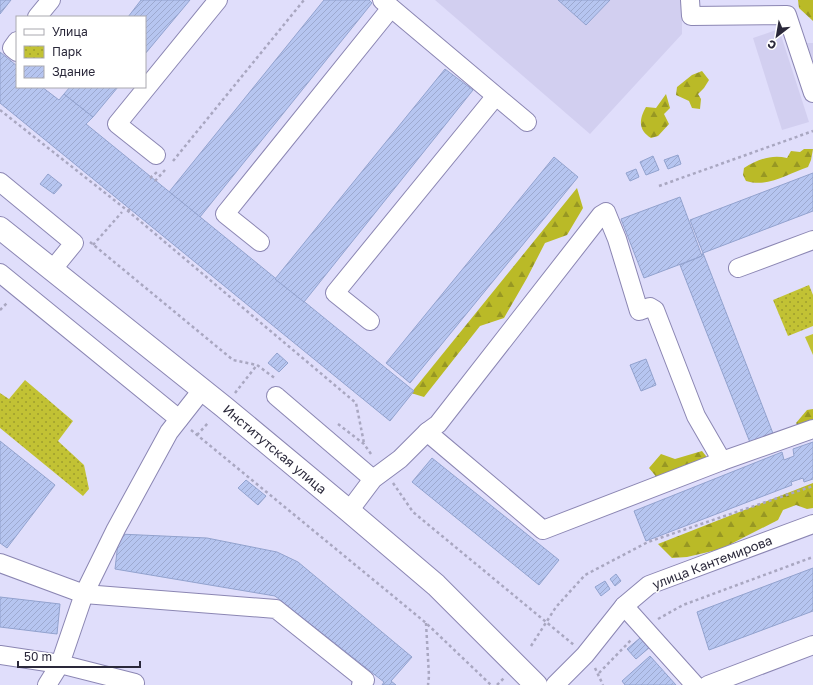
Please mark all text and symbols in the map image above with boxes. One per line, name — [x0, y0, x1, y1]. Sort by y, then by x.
legend — [16, 16, 146, 88]
north arrow — [757, 16, 797, 56]
text: Улица — [52, 24, 88, 39]
text: С — [765, 37, 778, 53]
text: Парк — [52, 44, 82, 59]
text: Здание — [52, 64, 95, 79]
street label: Институтская улица — [220, 401, 330, 497]
street label: улица Кантемирова — [650, 532, 774, 592]
scale bar — [18, 643, 140, 669]
text: 50 m — [24, 649, 52, 664]

